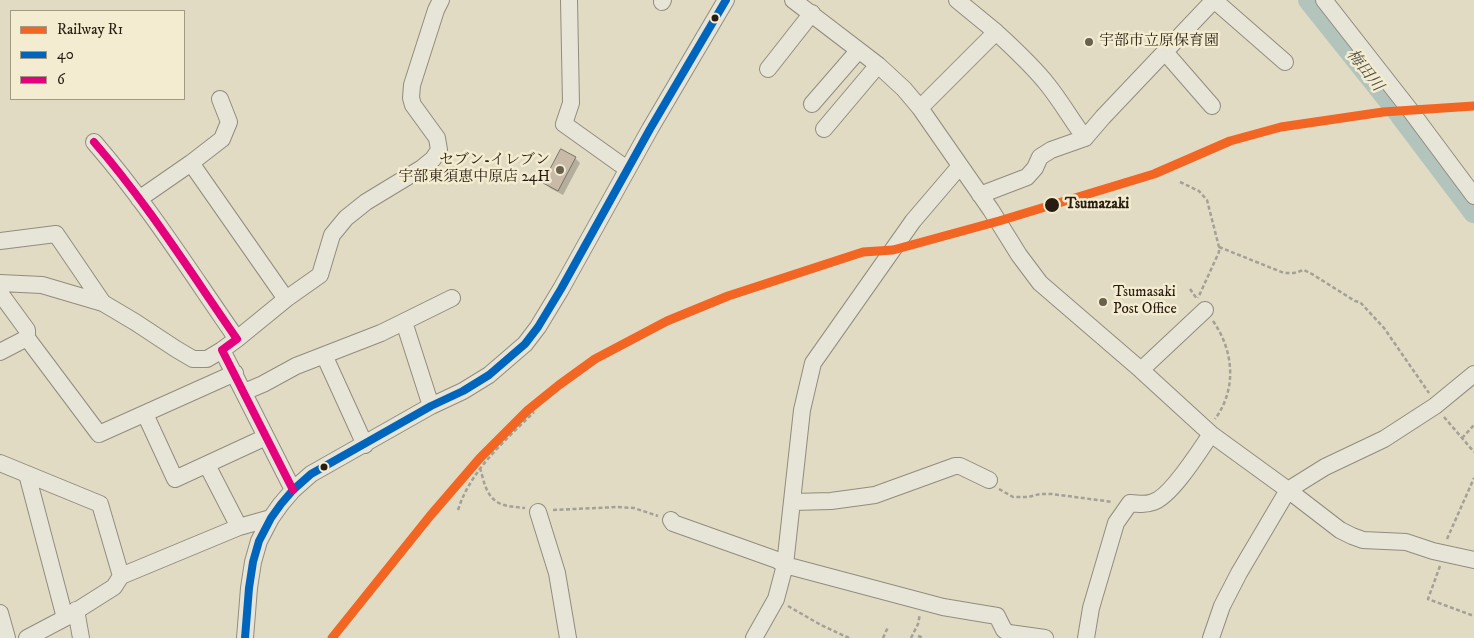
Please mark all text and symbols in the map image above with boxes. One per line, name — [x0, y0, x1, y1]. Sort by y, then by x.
legend — [10, 10, 185, 100]
unlabelled marker — [710, 13, 720, 23]
text: Railway R1 — [57, 20, 123, 39]
place label: 宇部市立原保育園 — [1099, 33, 1219, 51]
marker: 宇部市立原保育園 — [1083, 36, 1095, 48]
text: 40 — [57, 45, 74, 64]
water label: 梅田川 — [1342, 46, 1386, 96]
text: 6 — [57, 70, 65, 89]
place label: セブン-イレブン 宇部東須恵中原店 24H — [398, 152, 550, 187]
marker: セブン-イレブン 宇部東須恵中原店 24H — [554, 164, 566, 176]
marker: Tsumazaki — [1043, 196, 1061, 214]
place label: Tsumazaki — [1065, 196, 1129, 214]
place label: Tsumasaki Post Office — [1113, 284, 1177, 319]
marker: Tsumasaki Post Office — [1097, 296, 1109, 308]
unlabelled marker — [319, 462, 329, 472]

